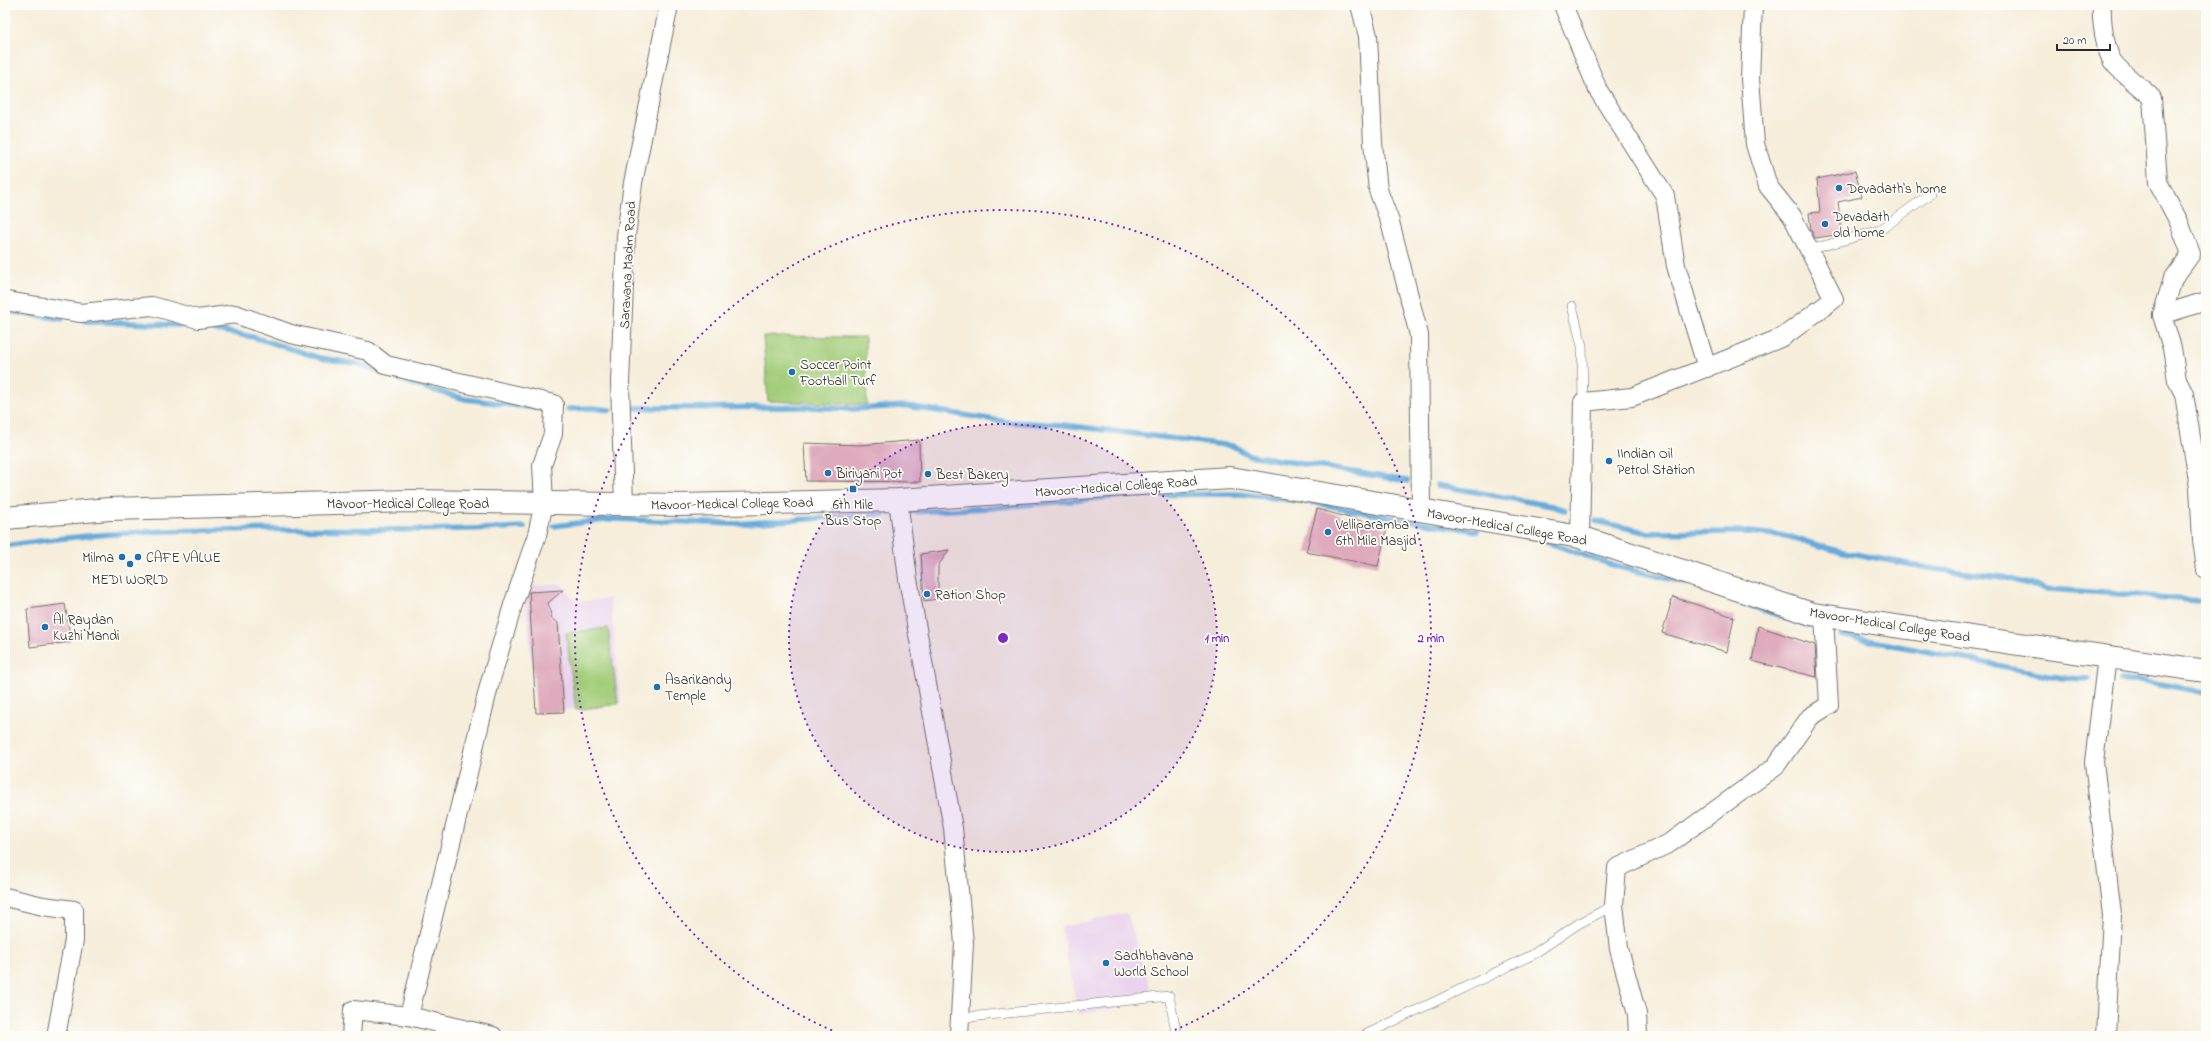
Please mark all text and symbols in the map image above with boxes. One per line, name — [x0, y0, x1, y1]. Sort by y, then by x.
scale bar — [2057, 26, 2110, 52]
text: 20 m — [2063, 32, 2086, 50]
place label: Devadath's home — [1846, 179, 1947, 200]
marker: Devadath's home — [1834, 183, 1844, 193]
street label: Saravana Madm Road — [615, 200, 642, 330]
place label: Devadath old home — [1832, 207, 1889, 244]
marker: Devadath old home — [1820, 219, 1830, 229]
place label: Soccer Point Football Turf — [799, 355, 877, 392]
marker: Soccer Point Football Turf — [787, 367, 797, 377]
place label: IIndian Oil Petrol Station — [1617, 444, 1695, 481]
marker: IIndian Oil Petrol Station — [1604, 456, 1614, 466]
place label: Biriyani Pot — [835, 464, 903, 486]
place label: Best Bakery — [935, 465, 1009, 487]
marker: Biriyani Pot — [823, 468, 833, 478]
marker: Best Bakery — [923, 469, 933, 479]
street label: Mavoor-Medical College Road — [1034, 471, 1198, 505]
marker: 6th Mile Bus Stop — [848, 484, 858, 494]
street label: Mavoor-Medical College Road — [651, 493, 814, 517]
street label: Mavoor-Medical College Road — [327, 494, 489, 516]
place label: 6th Mile Bus Stop — [824, 495, 882, 532]
street label: Mavoor-Medical College Road — [1425, 503, 1589, 553]
place label: Velliparamba 6th Mile Masjid — [1335, 515, 1417, 552]
marker: Velliparamba 6th Mile Masjid — [1323, 527, 1333, 537]
place label: Milma — [82, 548, 114, 569]
place label: CAFE VALUE — [146, 548, 221, 569]
marker: Milma — [117, 552, 127, 562]
marker: CAFE VALUE — [133, 552, 143, 562]
marker: MEDI WORLD — [125, 559, 135, 569]
place label: MEDI WORLD — [92, 570, 168, 591]
place label: Ration Shop — [935, 585, 1006, 606]
marker: Ration Shop — [922, 589, 932, 599]
street label: Mavoor-Medical College Road — [1808, 602, 1972, 650]
place label: Al Raydan Kuzhi Mandi — [53, 610, 120, 647]
marker: Al Raydan Kuzhi Mandi — [40, 622, 50, 632]
text: 1 min — [1205, 630, 1229, 648]
text: 2 min — [1417, 630, 1444, 648]
centre of rings — [996, 631, 1010, 645]
place label: Asarikandy Temple — [665, 670, 732, 707]
marker: Asarikandy Temple — [652, 682, 662, 692]
place label: Sadhbhavana World School — [1114, 946, 1194, 983]
marker: Sadhbhavana World School — [1101, 958, 1111, 968]

